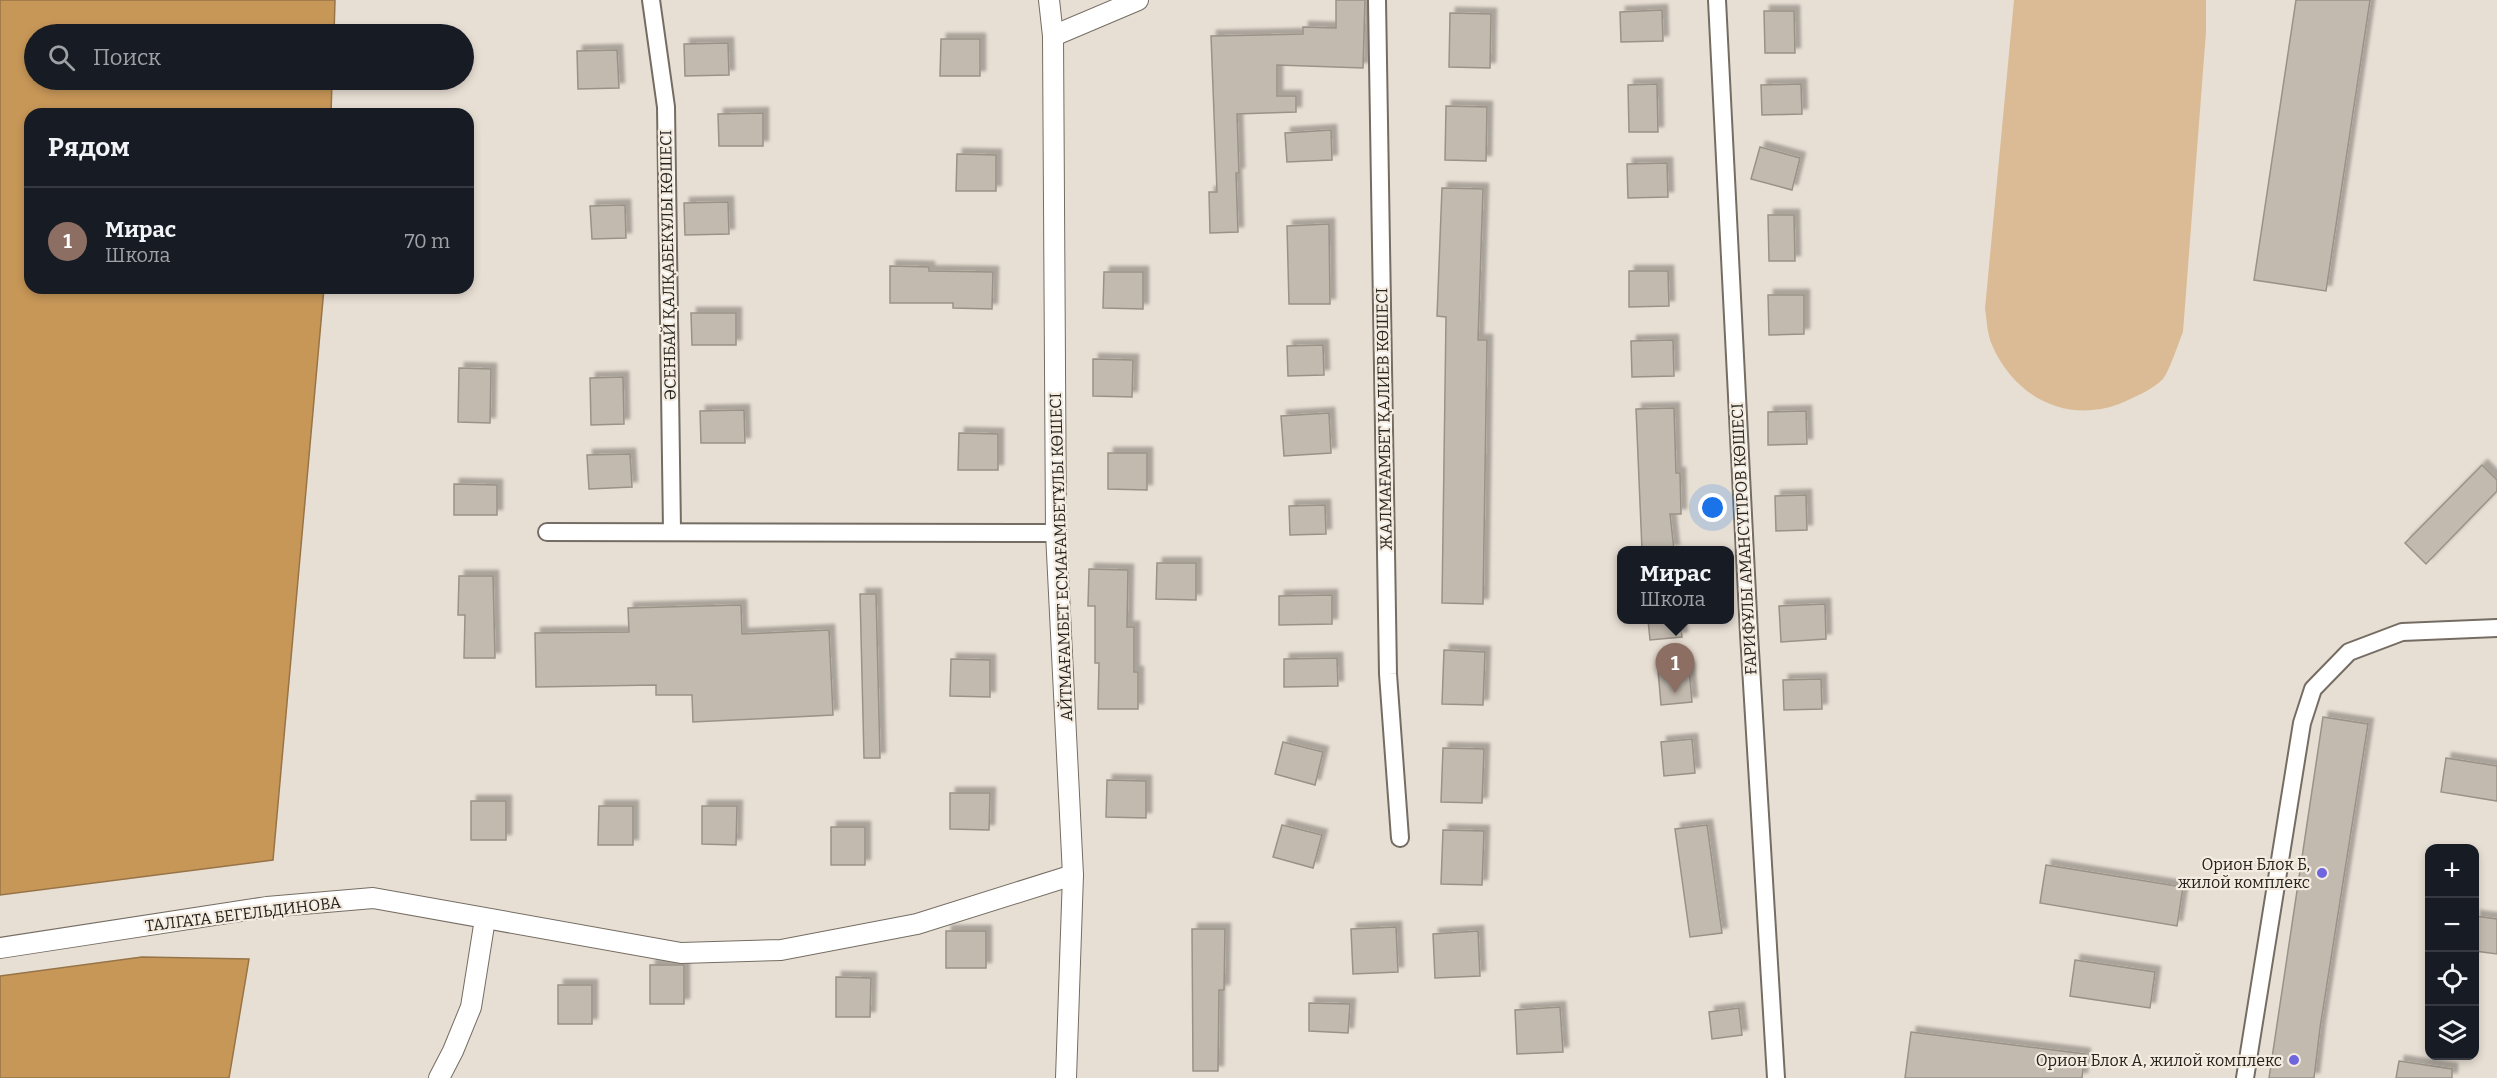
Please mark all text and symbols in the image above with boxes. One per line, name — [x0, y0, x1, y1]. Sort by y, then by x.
search box — [24, 24, 474, 90]
icon: search — [45, 41, 78, 74]
text: Поиск — [93, 44, 161, 71]
street label: ӘСЕНБАЙ ҚАЛҚАБЕКҰЛЫ КӨШЕСІ — [655, 130, 680, 400]
text: Рядом — [48, 132, 130, 163]
text: Мирас — [105, 216, 176, 243]
text: 1 — [63, 229, 72, 253]
text: 70 m — [404, 229, 450, 253]
text: Школа — [105, 243, 171, 267]
street label: ЖАЛМАҒАМБЕТ ҚАЛИЕВ КӨШЕСІ — [1372, 288, 1396, 550]
street label: АЙТМАҒАМБЕТ ЕСМАҒАМБЕТҰЛЫ КӨШЕСІ — [1045, 392, 1076, 722]
street label: ҒАРИФҰЛЫ АМАНСҮГІРОВ КӨШЕСІ — [1727, 403, 1761, 675]
your location — [1698, 493, 1727, 522]
popup — [1617, 546, 1734, 624]
text: Мирас — [1640, 560, 1711, 587]
text: Школа — [1640, 587, 1706, 611]
pin: 1 — [1656, 644, 1694, 693]
map controls — [2425, 844, 2479, 1060]
button: + — [2425, 844, 2479, 898]
place label: Орион Блок Б, жилой комплекс — [2178, 855, 2310, 892]
marker: Орион Блок Б, жилой комплекс — [2315, 866, 2329, 880]
street label: ТАЛГАТА БЕГЕЛЬДИНОВА — [144, 892, 343, 935]
button: − — [2425, 898, 2479, 952]
button: locate — [2425, 952, 2479, 1006]
button: layers — [2425, 1006, 2479, 1060]
place label: Орион Блок А, жилой комплекс — [2036, 1051, 2282, 1070]
marker: Орион Блок А, жилой комплекс — [2287, 1053, 2301, 1067]

